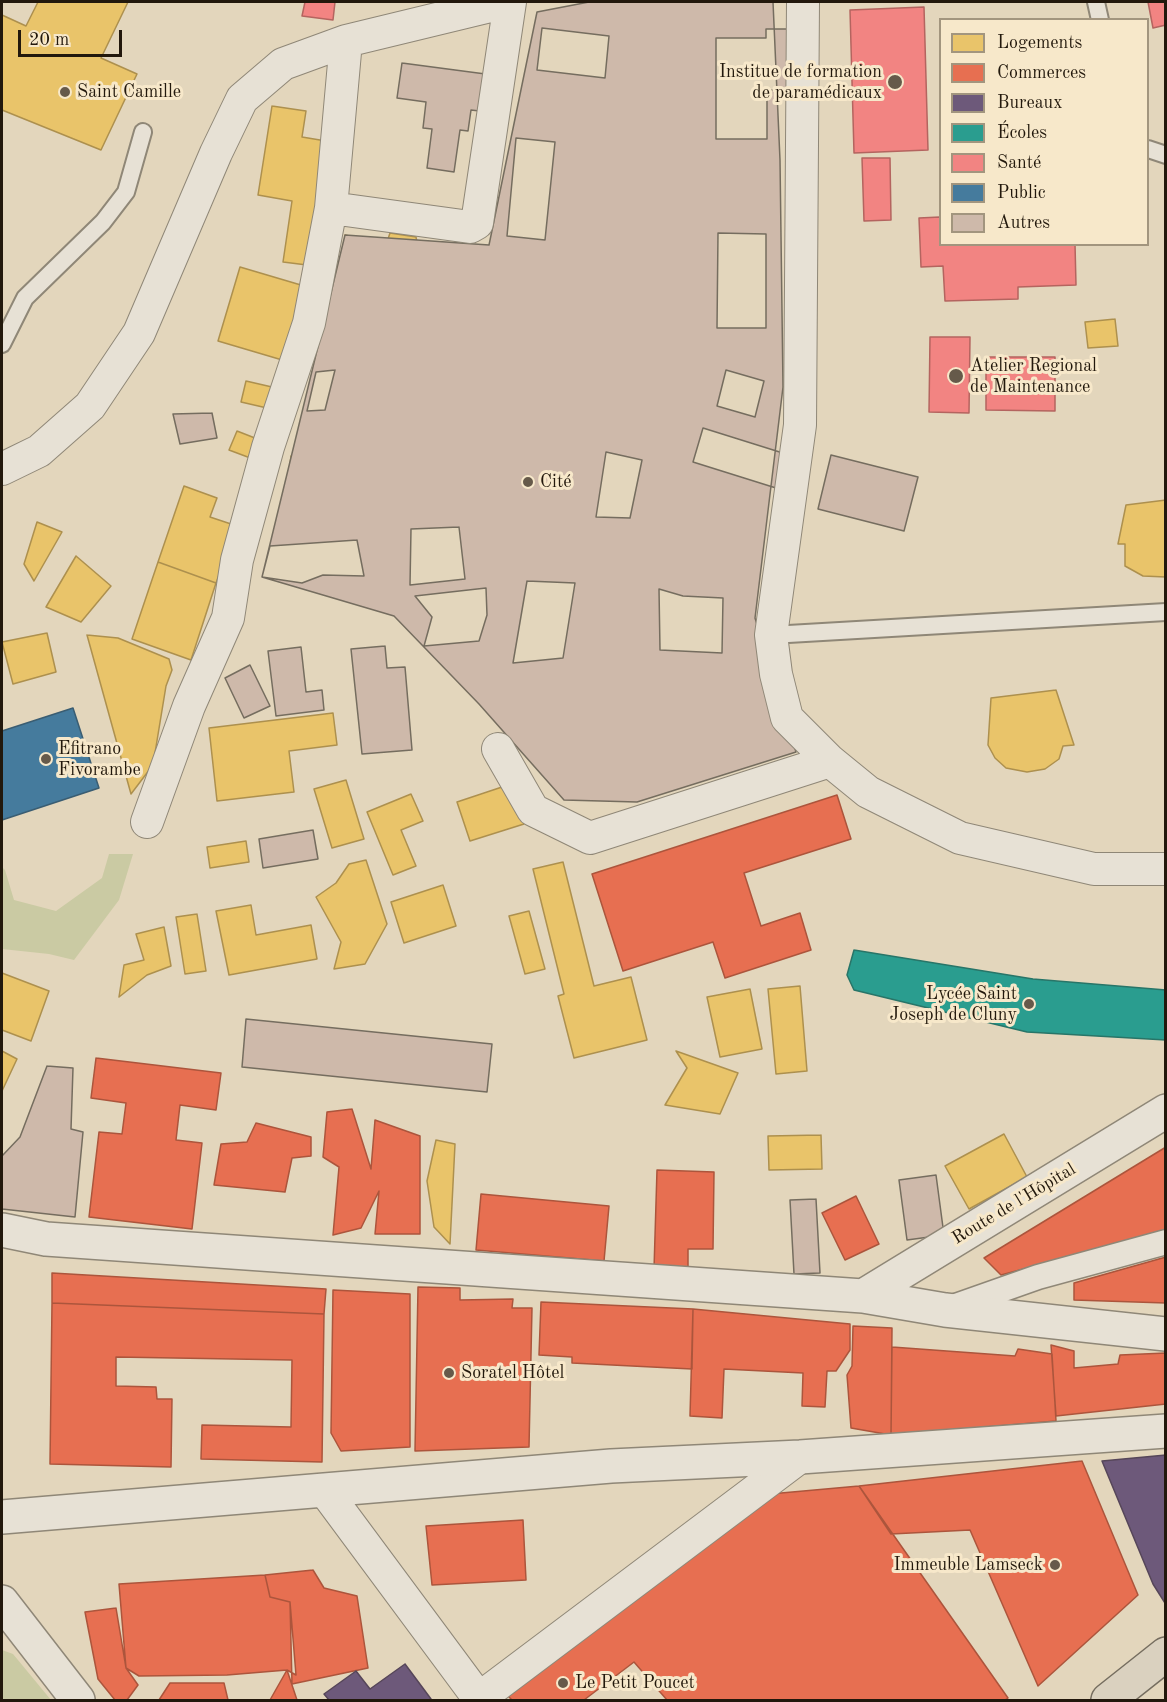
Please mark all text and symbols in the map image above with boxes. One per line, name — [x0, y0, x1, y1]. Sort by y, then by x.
scale bar — [21, 18, 124, 56]
legend — [939, 18, 1149, 246]
text: 20 m — [29, 31, 69, 49]
text: Logements — [997, 34, 1082, 52]
place label: Institue de formation de paramédicaux — [719, 61, 882, 104]
text: Commerces — [997, 64, 1086, 82]
marker: Institue de formation de paramédicaux — [886, 73, 904, 91]
place label: Saint Camille — [77, 81, 181, 103]
marker: Saint Camille — [58, 85, 72, 99]
text: Bureaux — [997, 94, 1063, 112]
text: Écoles — [997, 124, 1047, 142]
text: Santé — [997, 154, 1041, 172]
text: Public — [997, 184, 1046, 202]
text: Autres — [997, 214, 1050, 232]
place label: Atelier Regional de Maintenance — [970, 355, 1097, 398]
marker: Atelier Regional de Maintenance — [947, 367, 965, 385]
place label: Cité — [540, 471, 571, 493]
marker: Cité — [521, 475, 535, 489]
place label: Efitrano Fivorambe — [58, 738, 141, 780]
marker: Efitrano Fivorambe — [39, 752, 53, 766]
place label: Lycée Saint Joseph de Cluny — [890, 983, 1017, 1026]
marker: Lycée Saint Joseph de Cluny — [1022, 997, 1036, 1011]
street label: Route de l'Hôpital — [948, 1159, 1080, 1249]
place label: Soratel Hôtel — [461, 1362, 564, 1384]
marker: Soratel Hôtel — [442, 1366, 456, 1380]
place label: Immeuble Lamseck — [893, 1554, 1043, 1576]
marker: Immeuble Lamseck — [1048, 1558, 1062, 1572]
place label: Le Petit Poucet — [575, 1672, 695, 1694]
marker: Le Petit Poucet — [556, 1676, 570, 1690]

